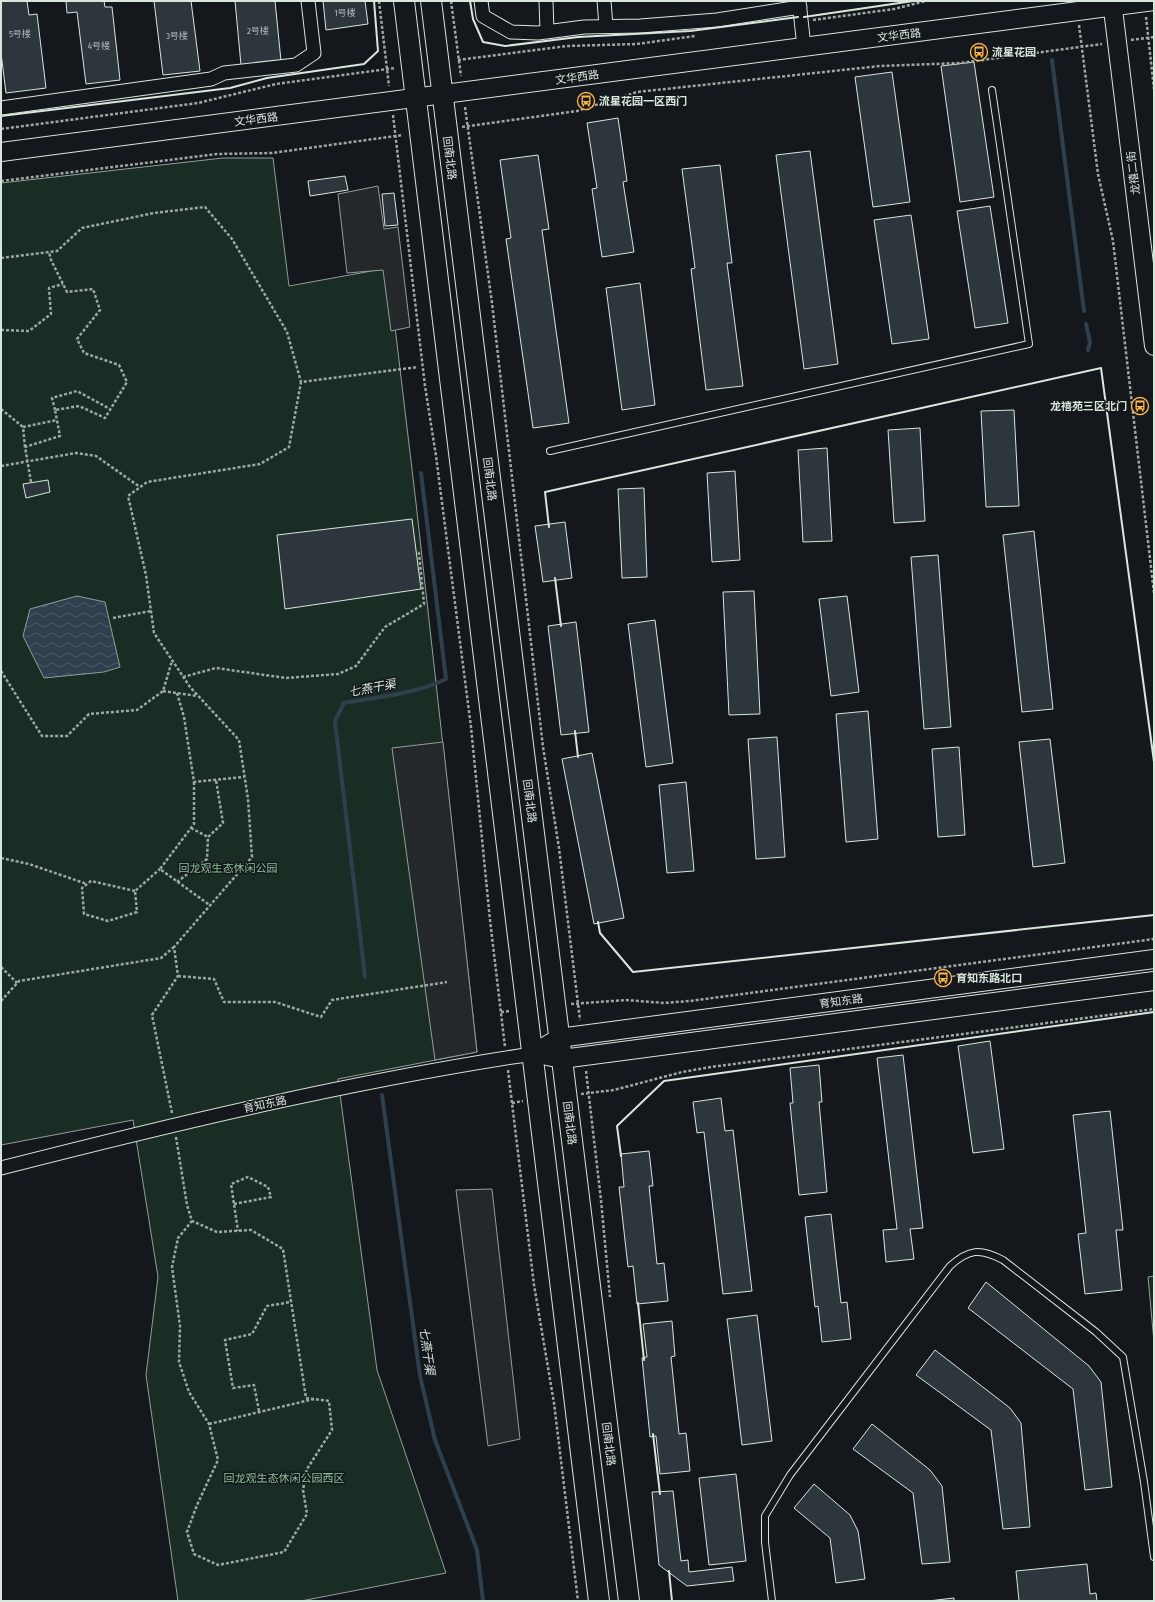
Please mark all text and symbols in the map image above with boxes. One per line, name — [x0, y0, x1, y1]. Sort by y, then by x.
house number: 1号楼 — [334, 8, 356, 18]
house number: 2号楼 — [247, 26, 269, 36]
street label: 文华西路 — [876, 26, 922, 45]
house number: 5号楼 — [9, 29, 31, 39]
house number: 3号楼 — [166, 31, 188, 41]
house number: 4号楼 — [88, 41, 110, 51]
bus stop icon: 流星花园 — [969, 42, 989, 62]
place label: 流星花园 — [992, 46, 1036, 59]
street label: 文华西路 — [554, 68, 600, 87]
bus stop icon: 流星花园一区西门 — [576, 91, 596, 111]
place label: 流星花园一区西门 — [599, 95, 687, 108]
street label: 文华西路 — [233, 110, 279, 129]
street label: 回南北路 — [440, 135, 459, 181]
street label: 龙禧二街 — [1124, 150, 1143, 196]
bus stop icon: 龙禧苑三区北门 — [1130, 396, 1150, 416]
place label: 龙禧苑三区北门 — [1050, 400, 1127, 413]
street label: 回南北路 — [480, 456, 499, 502]
water label: 七燕干渠 — [347, 676, 399, 699]
street label: 回南北路 — [520, 778, 539, 824]
park label: 回龙观生态休闲公园 — [179, 862, 278, 875]
bus stop icon: 育知东路北口 — [933, 968, 953, 988]
place label: 育知东路北口 — [956, 972, 1022, 985]
street label: 育知东路 — [818, 992, 864, 1011]
street label: 育知东路 — [242, 1094, 288, 1115]
street label: 回南北路 — [560, 1100, 579, 1146]
water label: 七燕干渠 — [417, 1326, 438, 1378]
street label: 回南北路 — [599, 1421, 618, 1467]
park label: 回龙观生态休闲公园西区 — [224, 1472, 345, 1485]

